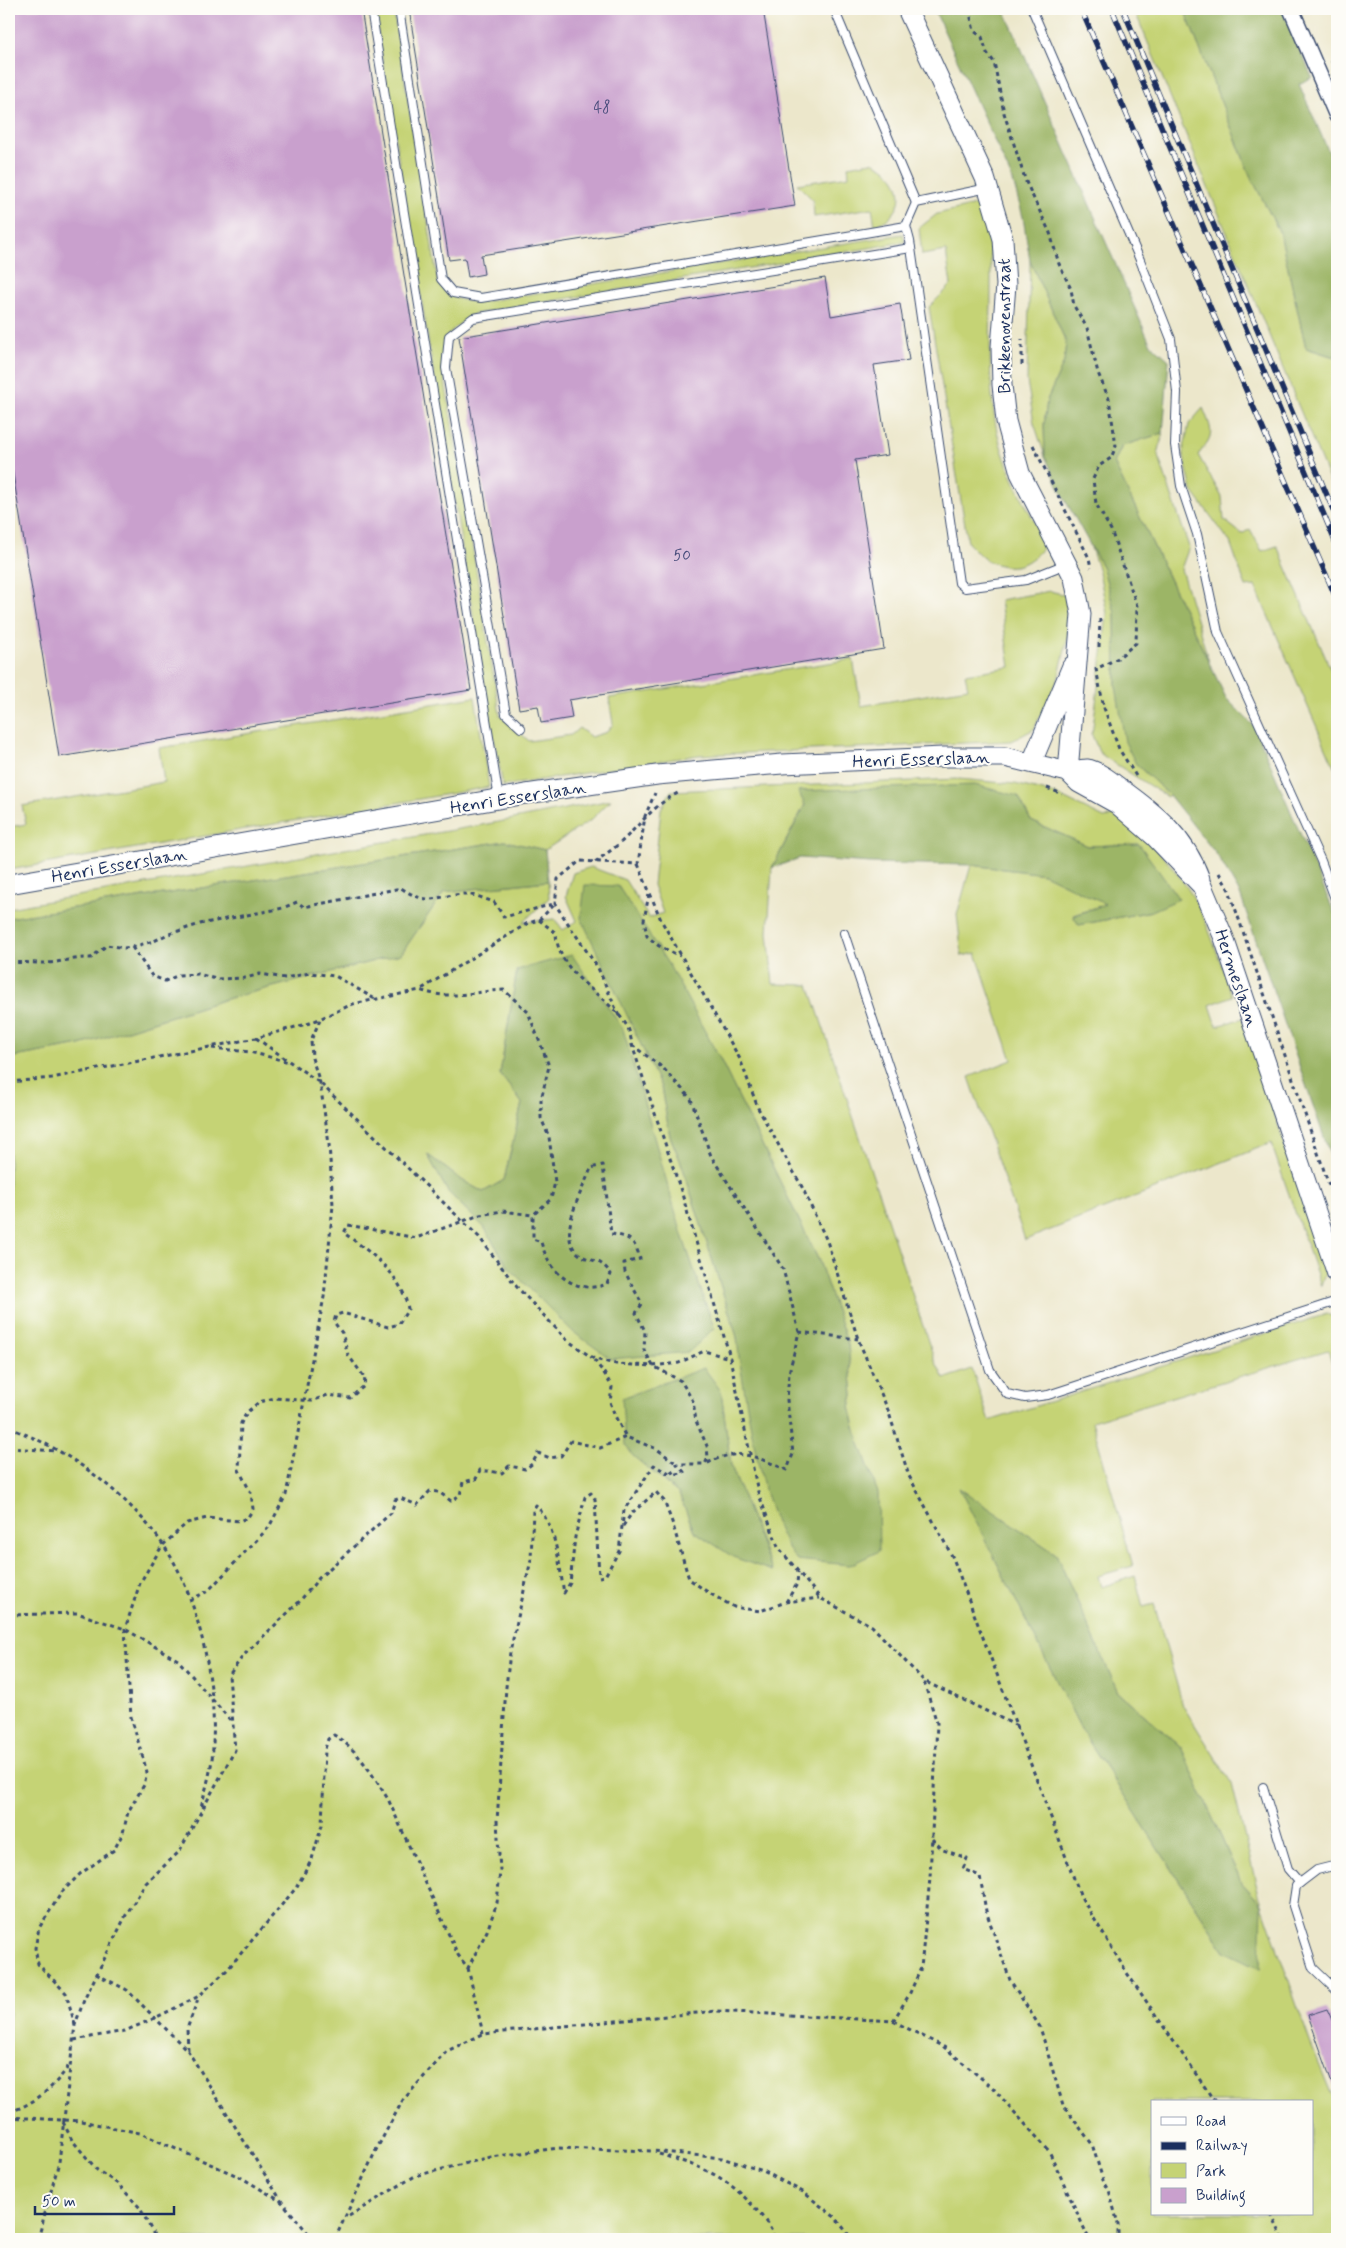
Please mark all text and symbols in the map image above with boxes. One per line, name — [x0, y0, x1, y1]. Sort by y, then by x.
house number: 48 — [594, 98, 610, 118]
street label: Brikkenovenstraat — [993, 258, 1017, 394]
house number: 50 — [673, 546, 691, 566]
street label: Henri Esserslaan — [852, 746, 990, 774]
street label: Henri Esserslaan — [448, 775, 588, 821]
street label: Henri Esserslaan — [49, 842, 189, 890]
street label: Hermeslaan — [1208, 926, 1264, 1030]
legend — [1151, 2100, 1314, 2216]
text: Road — [1196, 2112, 1226, 2132]
text: Railway — [1196, 2136, 1248, 2156]
text: Park — [1196, 2162, 1226, 2182]
scale bar — [35, 2183, 174, 2215]
text: Building — [1196, 2186, 1246, 2207]
text: 50 m — [42, 2192, 76, 2212]

